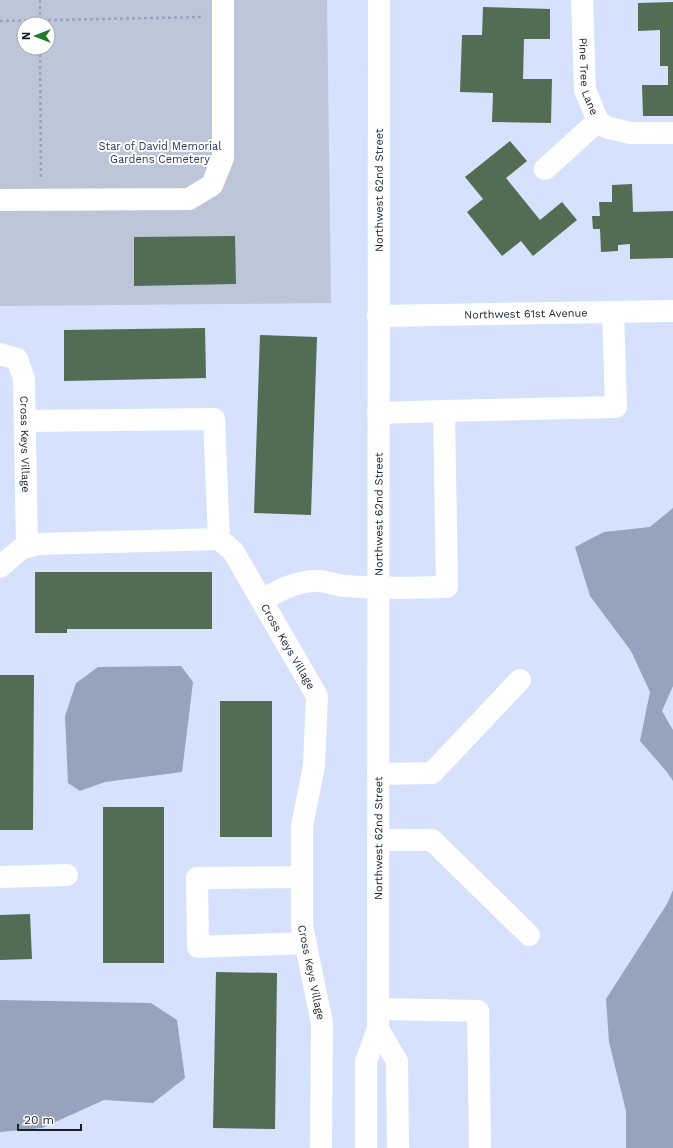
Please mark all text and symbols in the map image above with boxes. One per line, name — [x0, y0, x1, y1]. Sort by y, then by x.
north arrow — [16, 16, 56, 56]
text: N — [20, 32, 33, 40]
street label: Pine Tree Lane — [576, 37, 601, 117]
street label: Northwest 62nd Street — [373, 128, 386, 252]
park label: Star of David Memorial Gardens Cemetery — [98, 140, 222, 166]
street label: Northwest 61st Avenue — [464, 306, 588, 322]
street label: Cross Keys Village — [17, 396, 32, 493]
street label: Northwest 62nd Street — [372, 452, 386, 576]
street label: Cross Keys Village — [258, 601, 318, 692]
street label: Northwest 62nd Street — [372, 776, 385, 900]
street label: Cross Keys Village — [295, 924, 327, 1021]
scale bar — [18, 1106, 81, 1132]
text: 20 m — [24, 1113, 54, 1127]

